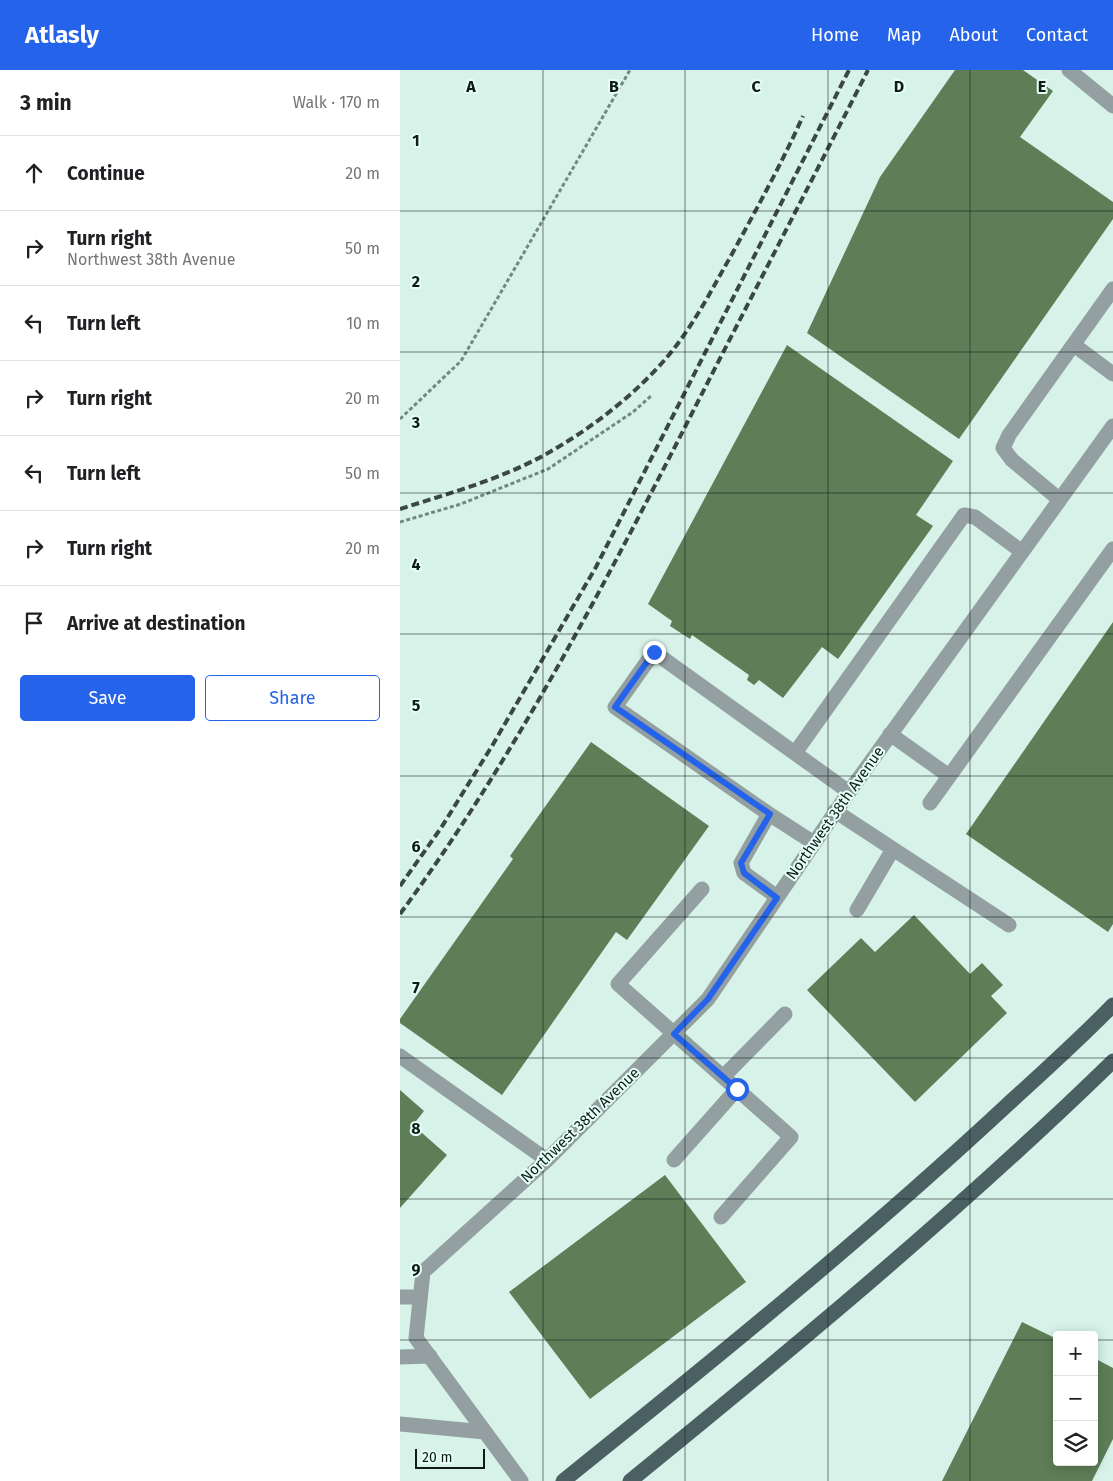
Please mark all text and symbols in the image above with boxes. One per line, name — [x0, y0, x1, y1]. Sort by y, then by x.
text: Atlasly — [25, 21, 99, 49]
text: Home — [811, 24, 859, 46]
text: Map — [887, 24, 921, 46]
text: About — [949, 24, 998, 46]
text: Contact — [1026, 24, 1088, 46]
text: A — [465, 77, 476, 96]
text: B — [609, 77, 619, 96]
text: C — [751, 77, 761, 96]
text: D — [894, 77, 904, 96]
text: E — [1038, 77, 1046, 96]
text: 3 min — [20, 90, 72, 116]
text: Walk · 170 m — [293, 93, 380, 112]
text: 1 — [412, 131, 420, 150]
icon: ahead — [20, 159, 48, 187]
text: Continue — [67, 162, 145, 185]
text: 20 m — [345, 164, 380, 183]
text: Turn right — [67, 227, 152, 250]
icon: right — [20, 234, 48, 262]
text: 50 m — [345, 239, 380, 258]
text: Northwest 38th Avenue — [67, 250, 236, 269]
text: 2 — [412, 272, 420, 291]
icon: left — [20, 309, 48, 337]
text: Turn left — [67, 312, 141, 335]
text: 10 m — [346, 314, 380, 333]
icon: right — [20, 384, 48, 412]
text: Turn right — [67, 387, 152, 410]
text: 20 m — [345, 389, 380, 408]
text: 3 — [411, 413, 420, 432]
icon: left — [20, 459, 48, 487]
text: Turn left — [67, 462, 141, 485]
text: 50 m — [345, 464, 380, 483]
icon: right — [20, 534, 48, 562]
text: Turn right — [67, 537, 152, 560]
text: 20 m — [345, 539, 380, 558]
text: 4 — [411, 555, 421, 574]
icon: arrive — [20, 609, 48, 637]
text: Arrive at destination — [67, 612, 246, 635]
route end — [643, 641, 666, 664]
button: Save — [20, 675, 195, 721]
button: Share — [205, 675, 380, 721]
text: 5 — [412, 696, 421, 715]
street label: Northwest 38th Avenue — [782, 743, 888, 883]
text: 6 — [411, 837, 421, 856]
text: 7 — [412, 978, 420, 997]
street label: Northwest 38th Avenue — [517, 1064, 643, 1186]
route start — [726, 1078, 749, 1101]
text: 8 — [411, 1119, 421, 1138]
text: 9 — [412, 1260, 421, 1279]
map controls — [1053, 1331, 1098, 1466]
button: + — [1053, 1331, 1098, 1376]
button: − — [1053, 1376, 1098, 1421]
button: layers — [1053, 1421, 1098, 1466]
scale bar — [415, 1446, 485, 1469]
text: 20 m — [422, 1449, 452, 1466]

